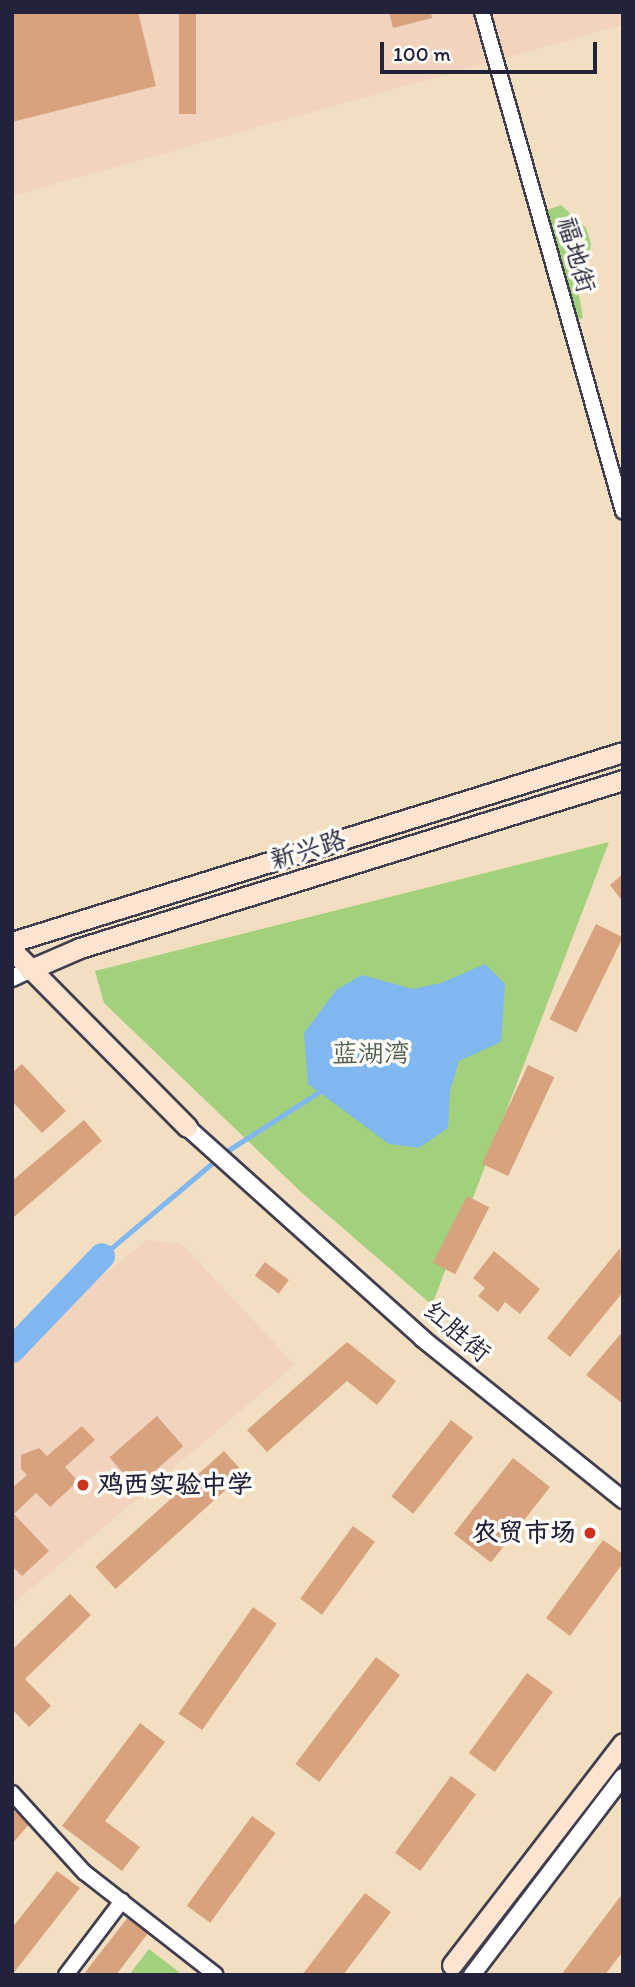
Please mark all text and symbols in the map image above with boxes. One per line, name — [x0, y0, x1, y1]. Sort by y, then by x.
scale bar — [383, 28, 600, 72]
text: 100 m — [393, 41, 451, 66]
street label: 福地街 — [550, 213, 602, 297]
street label: 新兴路 — [266, 824, 350, 876]
park label: 蓝湖湾 — [332, 1038, 410, 1070]
street label: 红胜街 — [417, 1295, 497, 1369]
place label: 鸡西实验中学 — [97, 1469, 253, 1501]
marker: 鸡西实验中学 — [75, 1477, 91, 1493]
place label: 农贸市场 — [472, 1517, 576, 1549]
marker: 农贸市场 — [582, 1525, 598, 1541]

